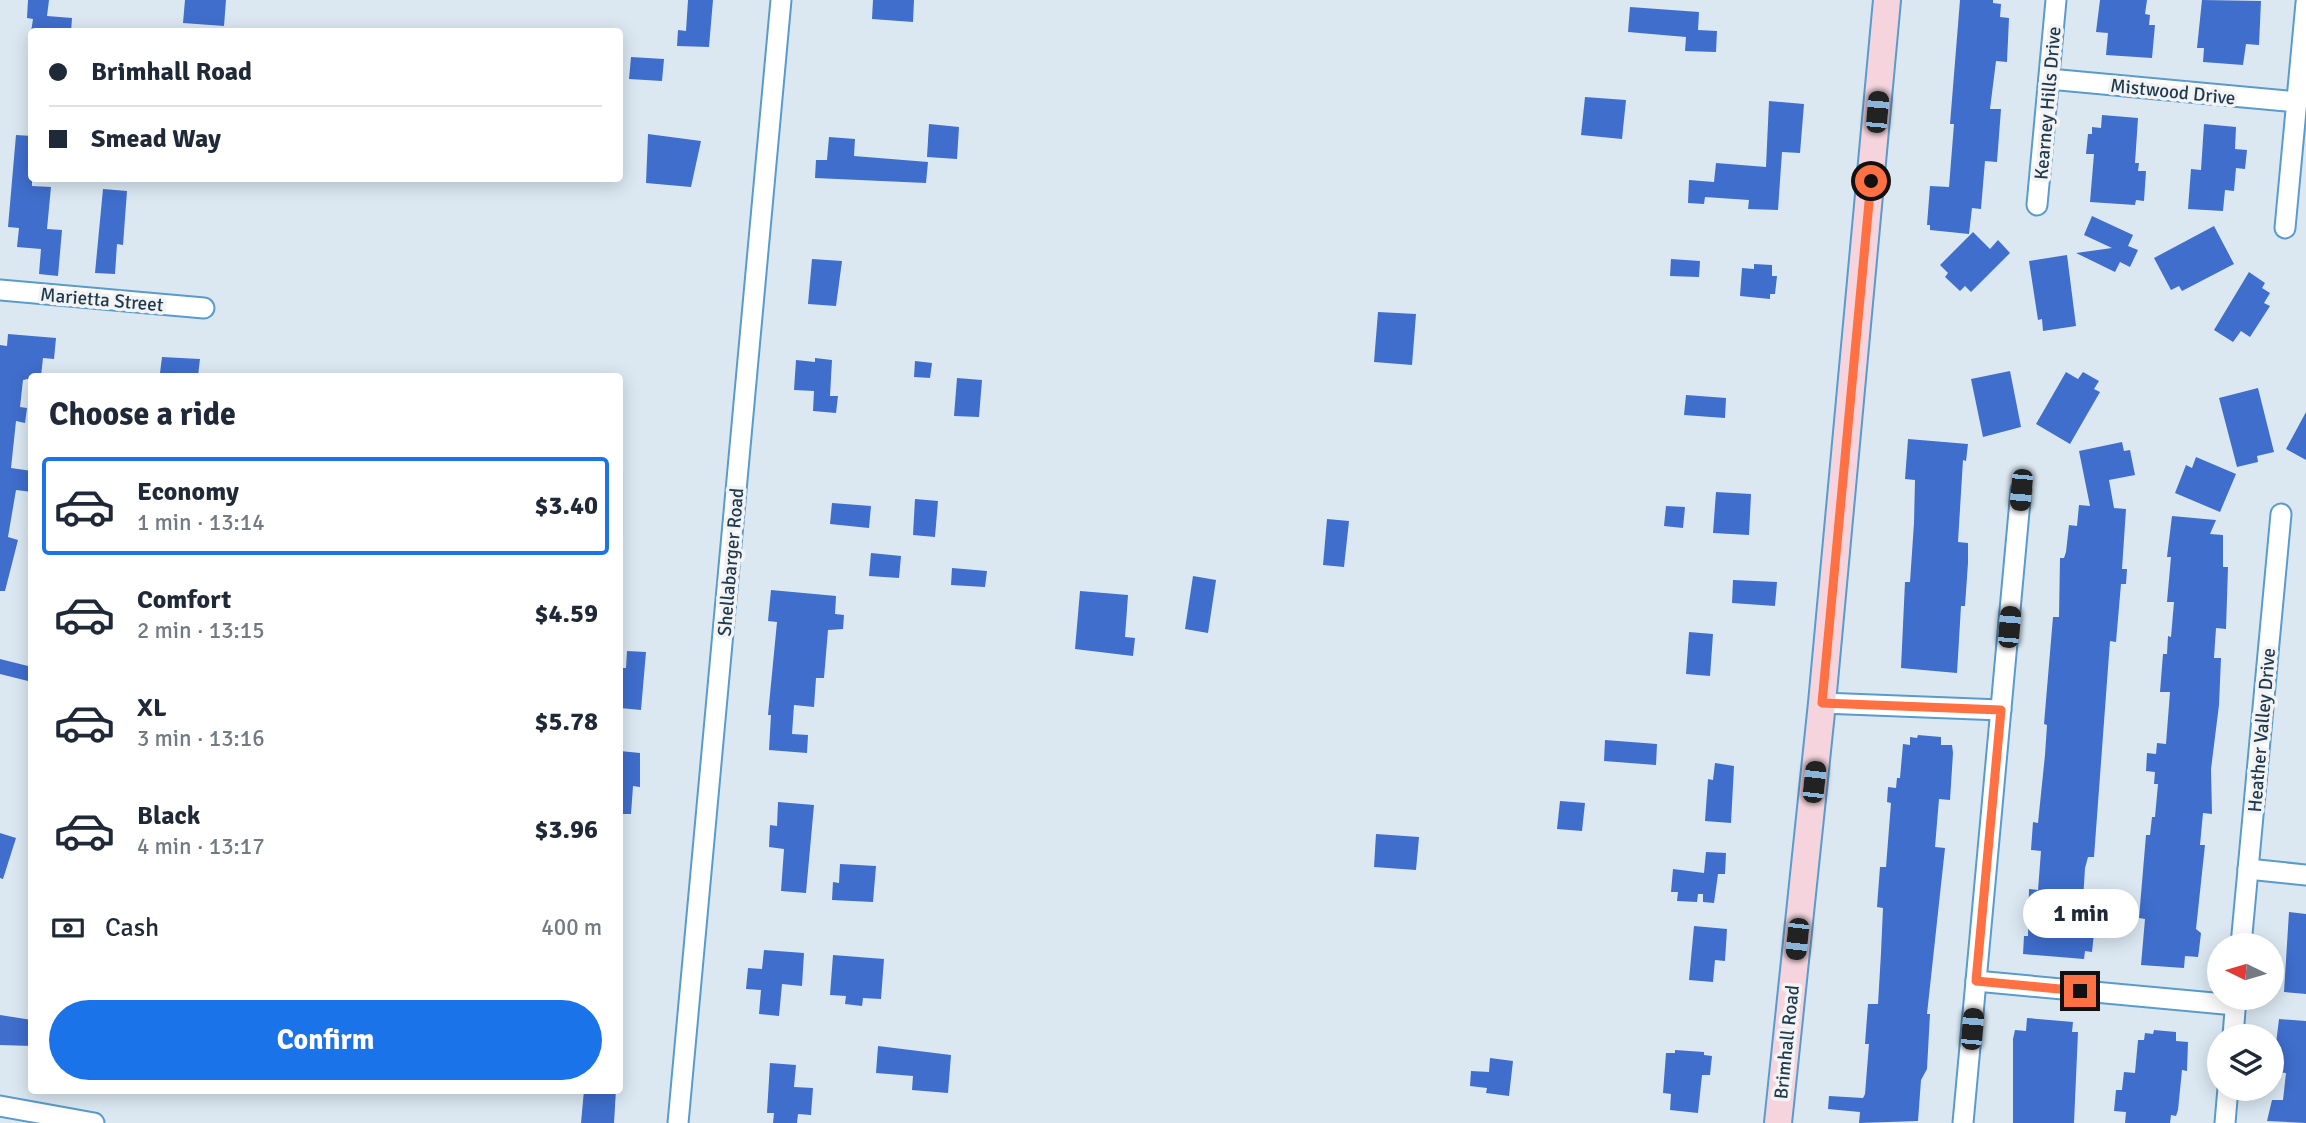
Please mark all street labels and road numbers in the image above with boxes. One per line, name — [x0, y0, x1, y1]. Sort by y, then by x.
street label: Kearney Hills Drive — [2029, 25, 2067, 181]
street label: Mistwood Drive — [2109, 73, 2237, 110]
street label: Marietta Street — [39, 283, 165, 317]
street label: Shellabarger Road — [713, 487, 749, 637]
street label: Heather Valley Drive — [2243, 647, 2281, 813]
street label: Brimhall Road — [1769, 984, 1805, 1100]

